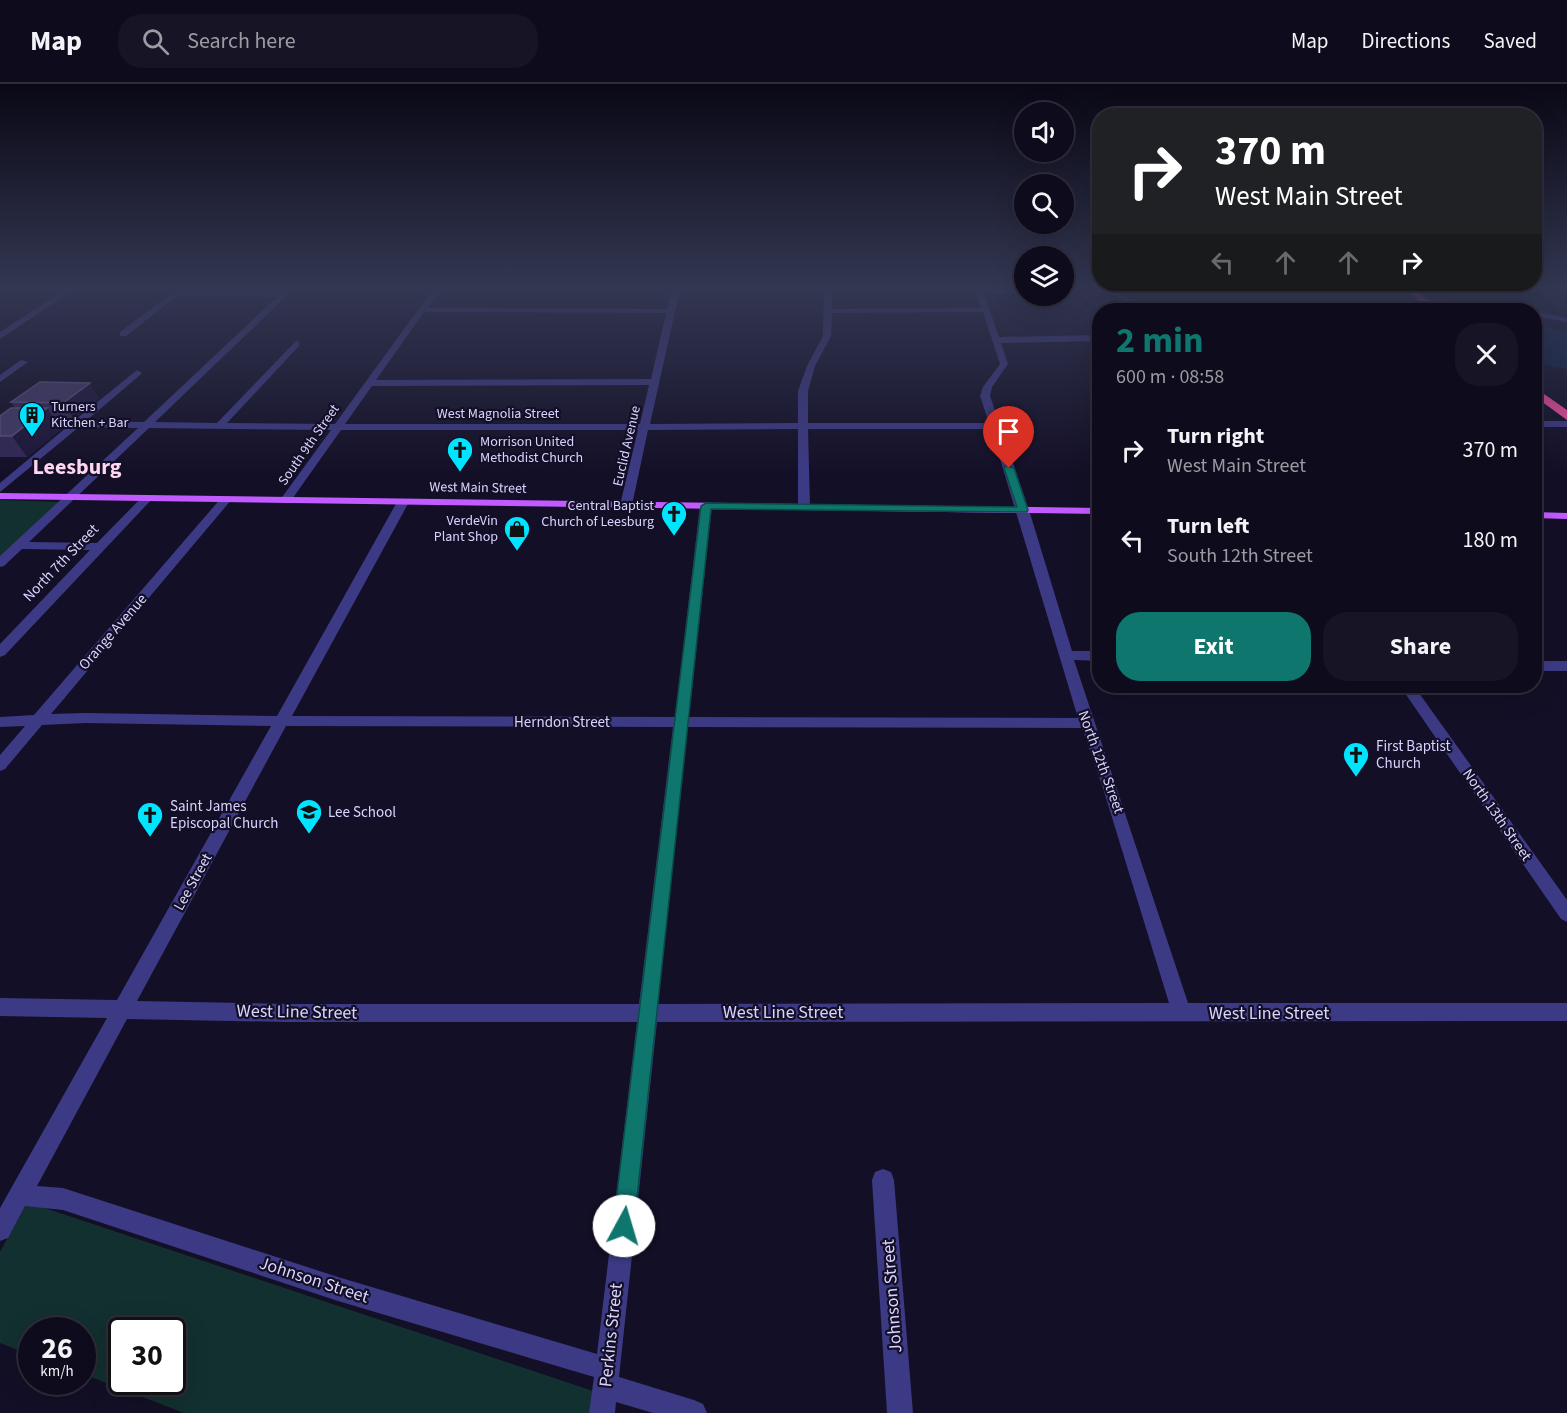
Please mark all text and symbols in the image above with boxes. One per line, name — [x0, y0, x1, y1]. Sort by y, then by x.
search box — [118, 14, 538, 68]
text: Map — [30, 21, 82, 61]
icon: search — [139, 25, 172, 58]
text: Search here — [187, 25, 296, 57]
text: Map — [1291, 26, 1329, 56]
text: Directions — [1362, 26, 1450, 56]
text: Saved — [1483, 26, 1537, 56]
map controls — [1014, 102, 1074, 306]
button: sound — [1014, 102, 1074, 162]
text: 370 m — [1215, 121, 1326, 181]
icon: right — [1116, 132, 1194, 210]
button: search — [1014, 174, 1074, 234]
text: West Main Street — [1215, 177, 1403, 216]
button: layers — [1014, 246, 1074, 306]
icon: left — [1206, 246, 1239, 279]
icon: ahead — [1269, 246, 1302, 279]
icon: ahead — [1332, 246, 1365, 279]
icon: right — [1395, 246, 1428, 279]
text: 2 min — [1116, 315, 1204, 366]
button: close — [1455, 323, 1518, 386]
text: 600 m · 08:58 — [1116, 363, 1224, 391]
place label: Turners Kitchen + Bar — [51, 397, 129, 433]
building icon: Turners Kitchen + Bar — [17, 400, 47, 438]
street label: South 9th Street — [274, 400, 345, 490]
street label: West Magnolia Street — [437, 404, 560, 424]
street label: Euclid Avenue — [608, 404, 646, 488]
pin — [983, 406, 1034, 468]
icon: arrive — [992, 415, 1025, 448]
text: Turn right — [1167, 420, 1264, 452]
place label: Morrison United Methodist Church — [480, 432, 583, 468]
icon: right — [1116, 434, 1149, 467]
text: 370 m — [1463, 434, 1518, 466]
church icon: Morrison United Methodist Church — [445, 435, 475, 473]
district label: Leesburg — [32, 451, 122, 483]
text: West Main Street — [1167, 452, 1306, 480]
street label: West Main Street — [429, 477, 527, 499]
place label: Central Baptist Church of Leesburg — [541, 496, 654, 532]
church icon: Central Baptist Church of Leesburg — [659, 499, 689, 537]
text: Turn left — [1167, 510, 1249, 542]
place label: VerdeVin Plant Shop — [434, 511, 498, 547]
shop icon: VerdeVin Plant Shop — [502, 514, 532, 552]
street label: North 7th Street — [19, 520, 103, 606]
icon: left — [1116, 524, 1149, 557]
text: 180 m — [1463, 524, 1518, 556]
text: South 12th Street — [1167, 542, 1313, 570]
street label: Orange Avenue — [74, 589, 152, 675]
button: Exit — [1116, 612, 1311, 681]
button: Share — [1323, 612, 1518, 681]
street label: North 12th Street — [1073, 708, 1129, 816]
street label: Herndon Street — [514, 712, 610, 733]
place label: First Baptist Church — [1376, 736, 1451, 774]
church icon: First Baptist Church — [1341, 740, 1371, 778]
street label: North 13th Street — [1457, 765, 1537, 865]
place label: Saint James Episcopal Church — [170, 796, 278, 834]
school or university icon: Lee School — [294, 797, 324, 835]
church icon: Saint James Episcopal Church — [135, 800, 165, 838]
place label: Lee School — [328, 802, 396, 823]
street label: Lee Street — [169, 850, 217, 914]
street label: West Line Street — [236, 998, 358, 1026]
street label: West Line Street — [723, 1000, 843, 1025]
street label: West Line Street — [1209, 1001, 1329, 1026]
position arrow — [592, 1194, 656, 1258]
street label: Johnson Street — [876, 1238, 908, 1354]
street label: Johnson Street — [256, 1251, 372, 1309]
street label: Perkins Street — [593, 1282, 629, 1388]
speed limit sign: 30 — [108, 1317, 186, 1395]
text: 26 — [41, 1327, 73, 1370]
text: km/h — [40, 1361, 74, 1382]

